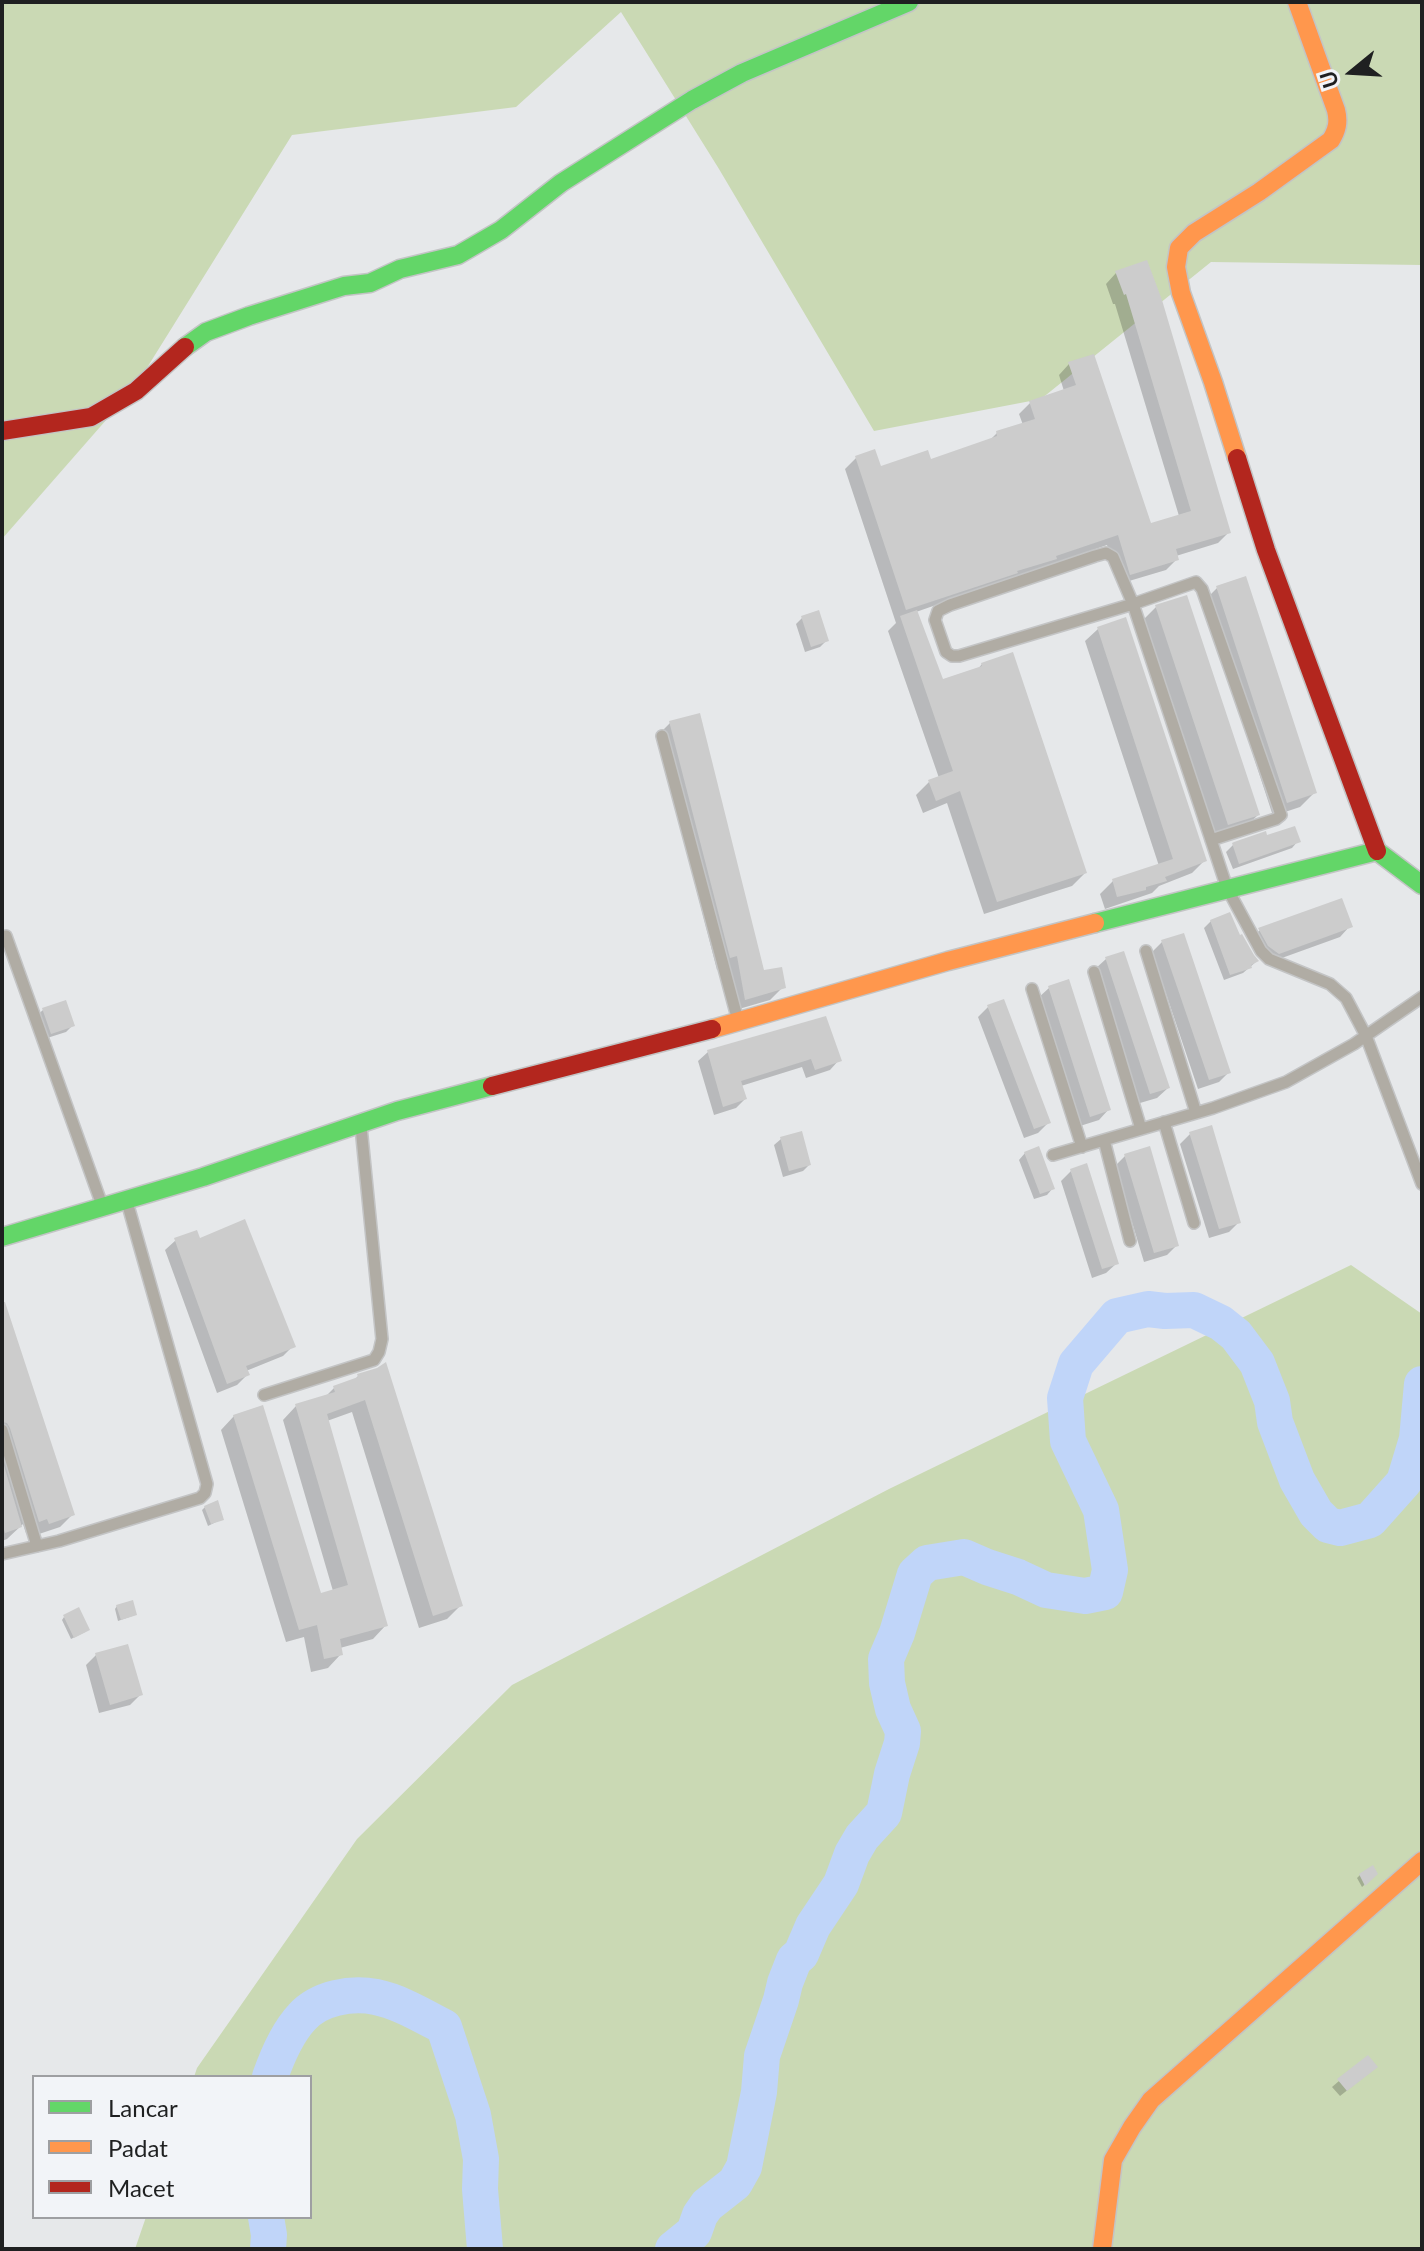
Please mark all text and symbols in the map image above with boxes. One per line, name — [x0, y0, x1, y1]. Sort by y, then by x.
north arrow — [1312, 32, 1392, 112]
text: U — [1313, 68, 1344, 92]
legend — [32, 2075, 312, 2219]
text: Lancar — [108, 2093, 178, 2122]
text: Padat — [108, 2133, 168, 2162]
text: Macet — [108, 2173, 174, 2202]

